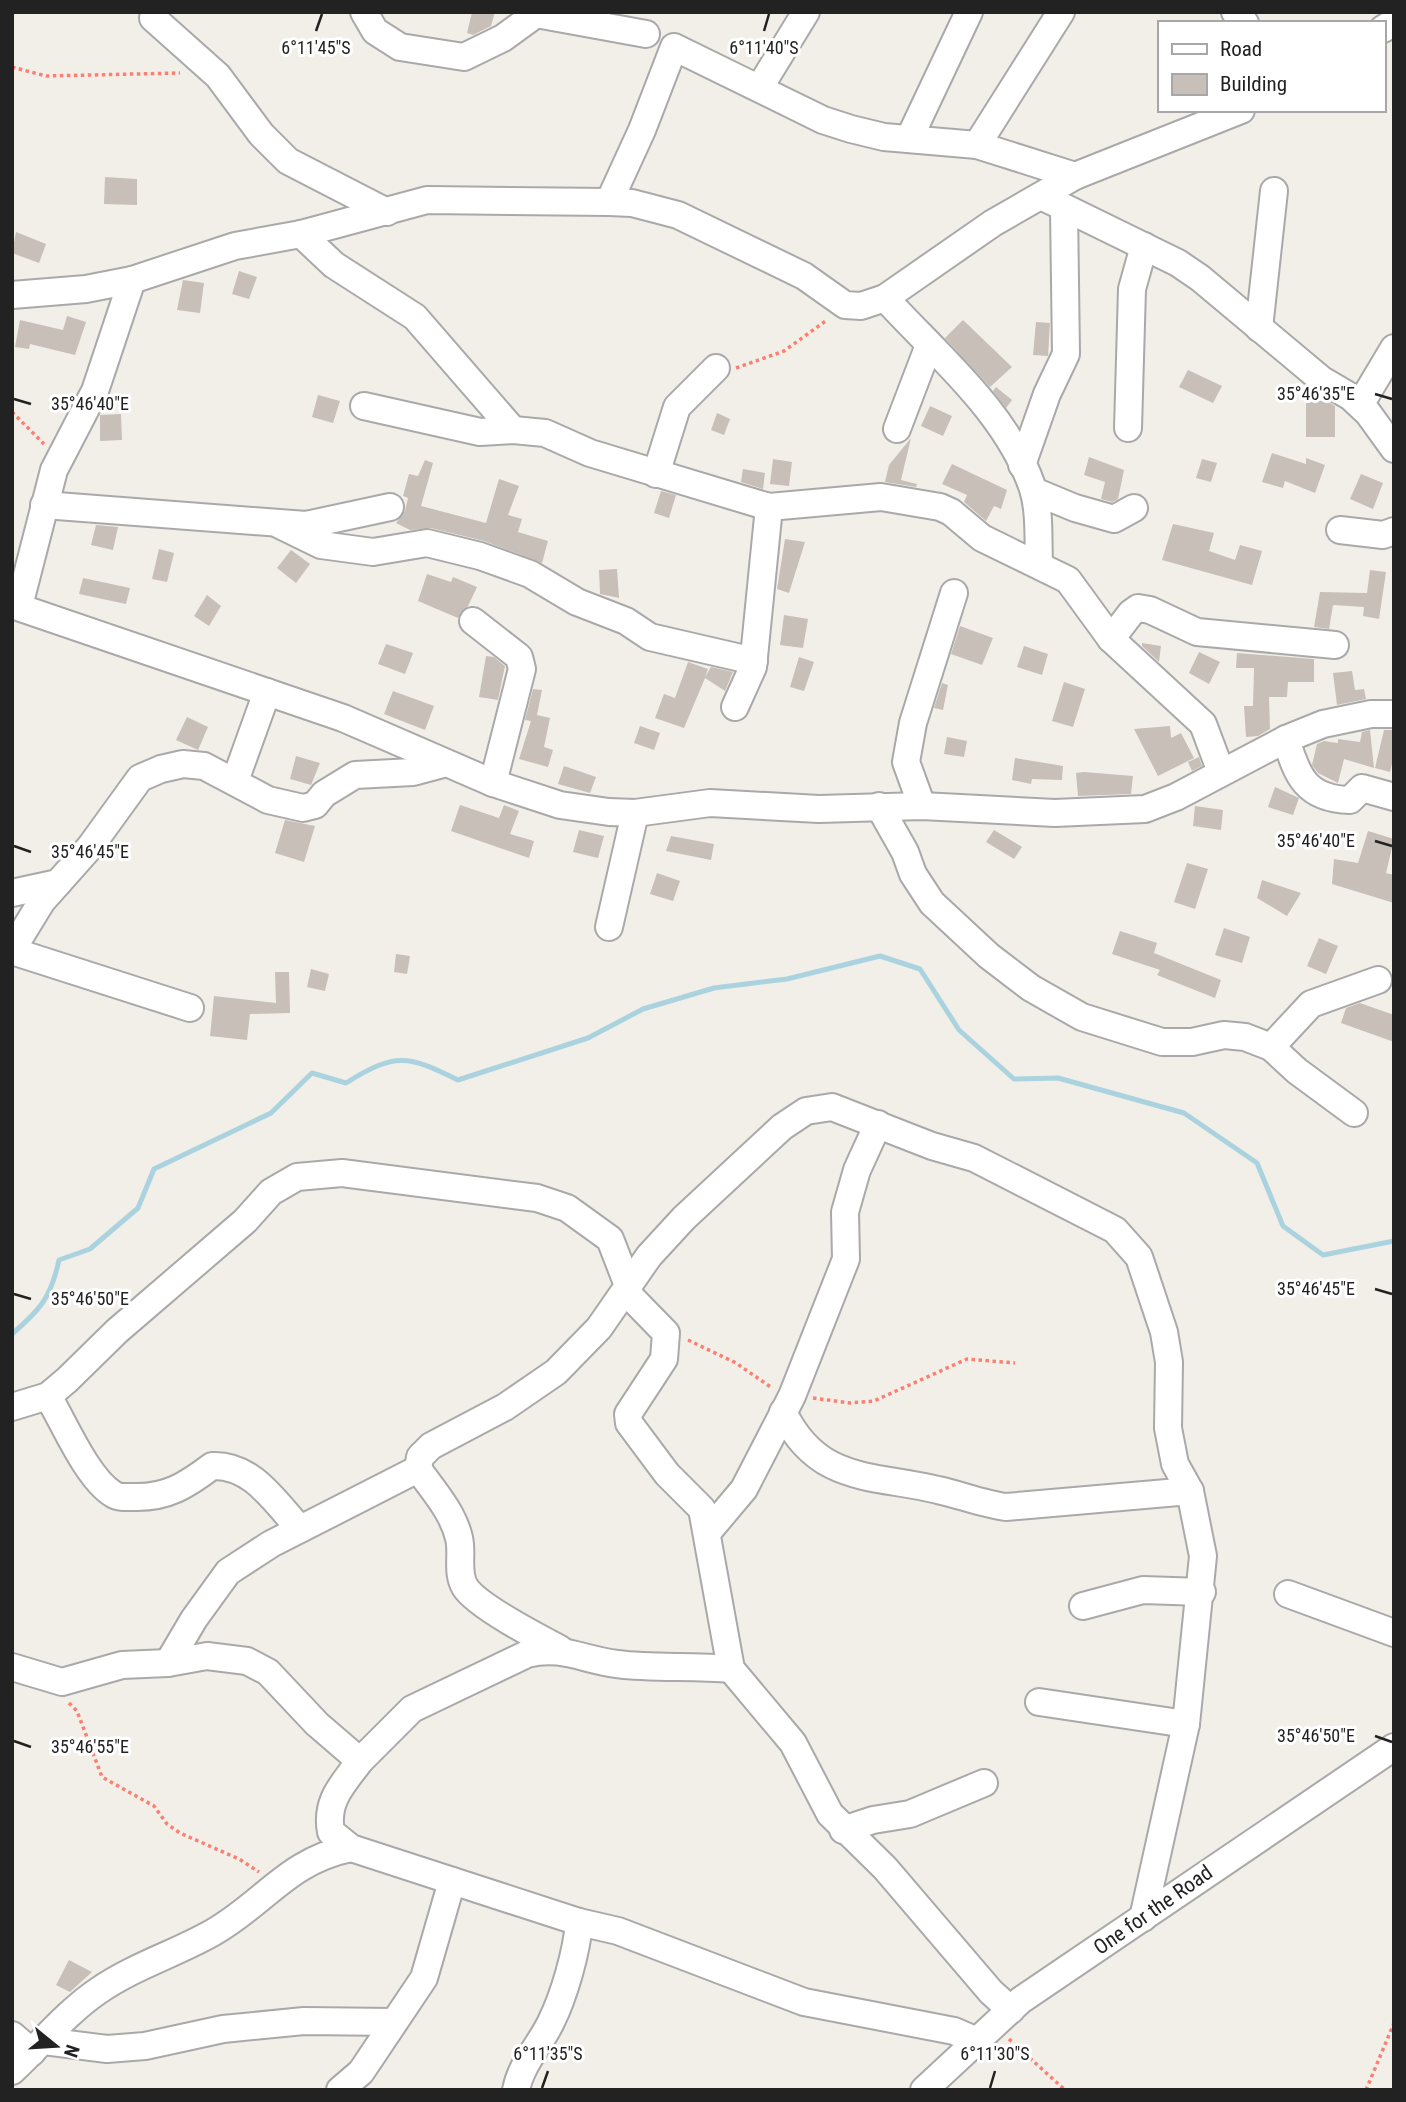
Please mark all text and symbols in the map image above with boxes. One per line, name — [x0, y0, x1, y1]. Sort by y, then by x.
legend — [1158, 21, 1385, 112]
text: 6°11'45"S — [281, 37, 351, 58]
text: 6°11'40"S — [729, 37, 799, 58]
text: Road — [1220, 37, 1262, 61]
text: Building — [1220, 72, 1287, 96]
text: 35°46'35"E — [1277, 383, 1355, 404]
text: 35°46'40"E — [51, 393, 129, 414]
text: 35°46'40"E — [1277, 830, 1355, 851]
text: 35°46'45"E — [51, 841, 129, 862]
text: 35°46'45"E — [1277, 1278, 1355, 1299]
text: 35°46'50"E — [51, 1288, 129, 1309]
text: 35°46'50"E — [1277, 1725, 1355, 1746]
text: 35°46'55"E — [51, 1736, 129, 1757]
street label: One for the Road — [1089, 1860, 1217, 1960]
north arrow — [21, 2011, 91, 2081]
text: N — [59, 2042, 84, 2060]
text: 6°11'35"S — [513, 2043, 583, 2064]
text: 6°11'30"S — [960, 2043, 1030, 2064]

